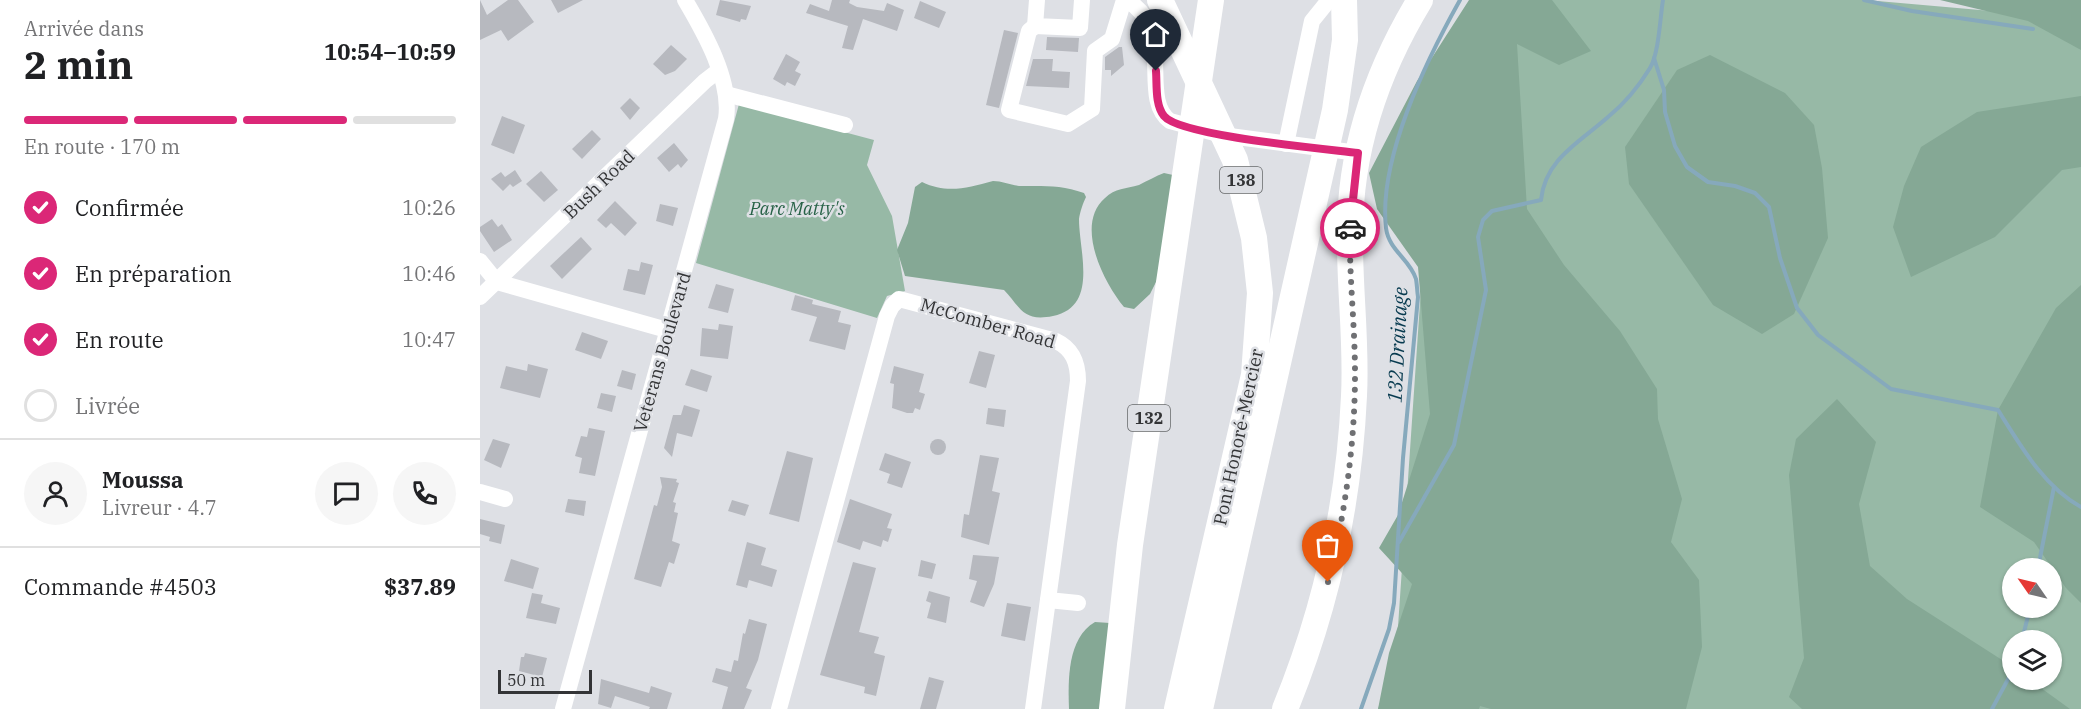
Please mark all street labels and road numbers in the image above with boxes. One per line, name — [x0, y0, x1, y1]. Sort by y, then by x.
street label: Bush Road — [559, 144, 639, 224]
road number: 138 — [1220, 167, 1262, 193]
street label: Veterans Boulevard — [628, 269, 696, 435]
street label: McComber Road — [918, 293, 1058, 353]
street label: Pont Honoré-Mercier — [1208, 347, 1268, 527]
road number: 132 — [1128, 405, 1170, 431]

